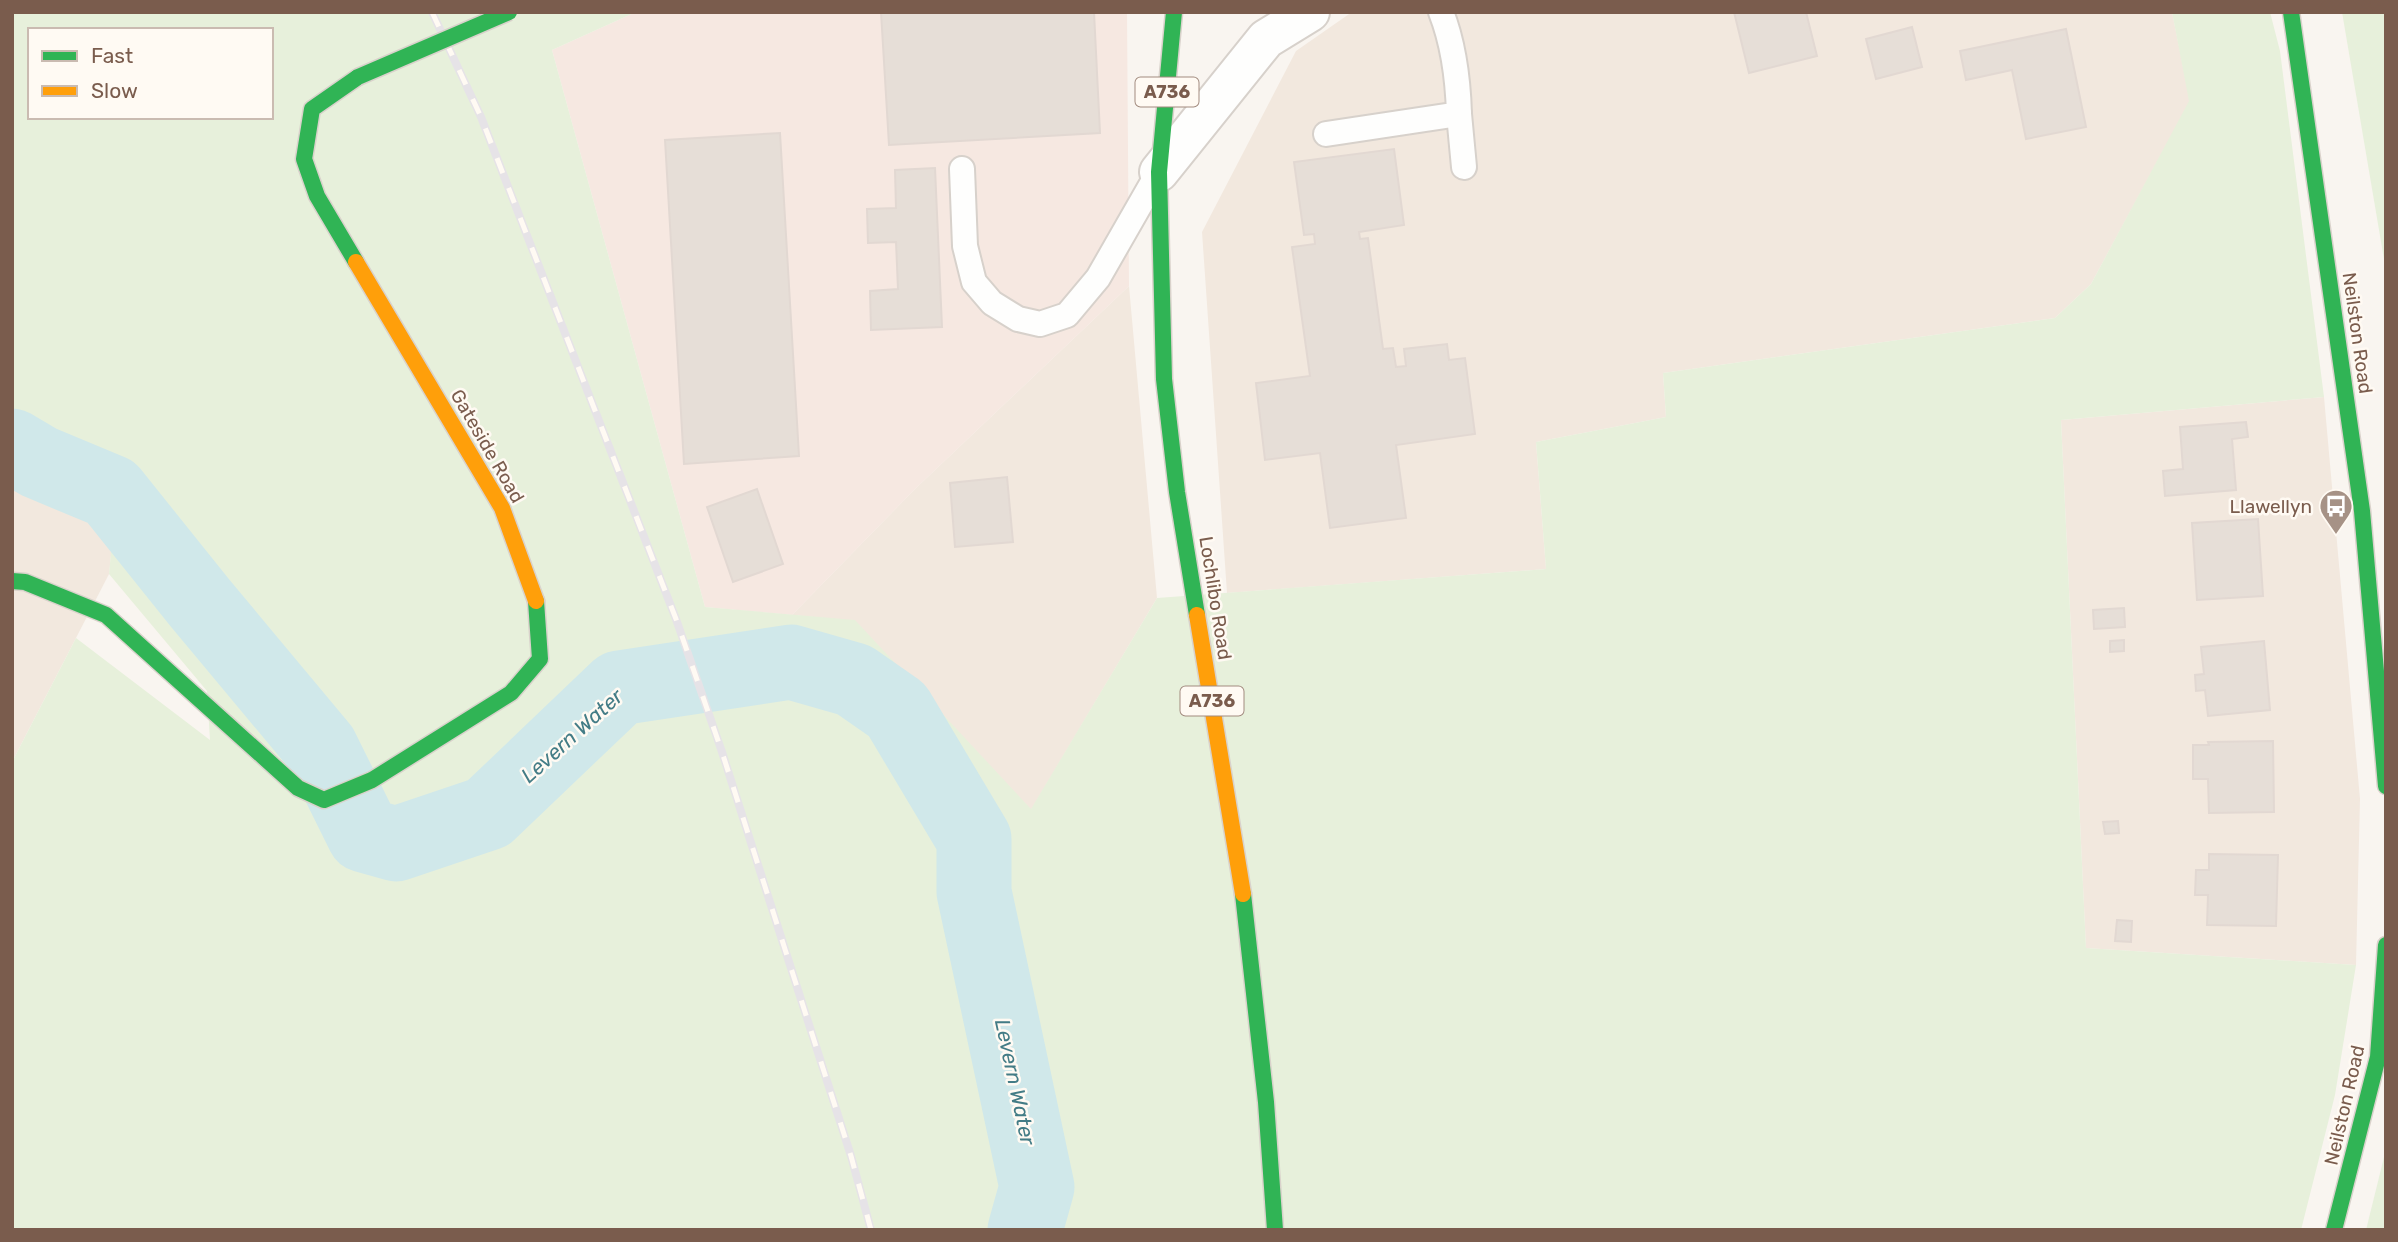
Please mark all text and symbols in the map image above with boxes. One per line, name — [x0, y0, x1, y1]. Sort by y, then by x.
legend — [28, 28, 273, 119]
text: Fast — [91, 43, 133, 68]
text: Slow — [91, 78, 138, 103]
road number: A736 — [1136, 78, 1198, 106]
street label: Neilston Road — [2338, 271, 2377, 395]
street label: Gateside Road — [446, 385, 529, 507]
bus stop icon: Llawellyn — [2317, 487, 2355, 536]
place label: Llawellyn — [2229, 495, 2312, 518]
street label: Lochlibo Road — [1194, 535, 1237, 661]
water label: Levern Water — [516, 683, 628, 788]
road number: A736 — [1180, 686, 1244, 716]
water label: Levern Water — [990, 1017, 1041, 1148]
street label: Neilston Road — [2320, 1043, 2369, 1167]

